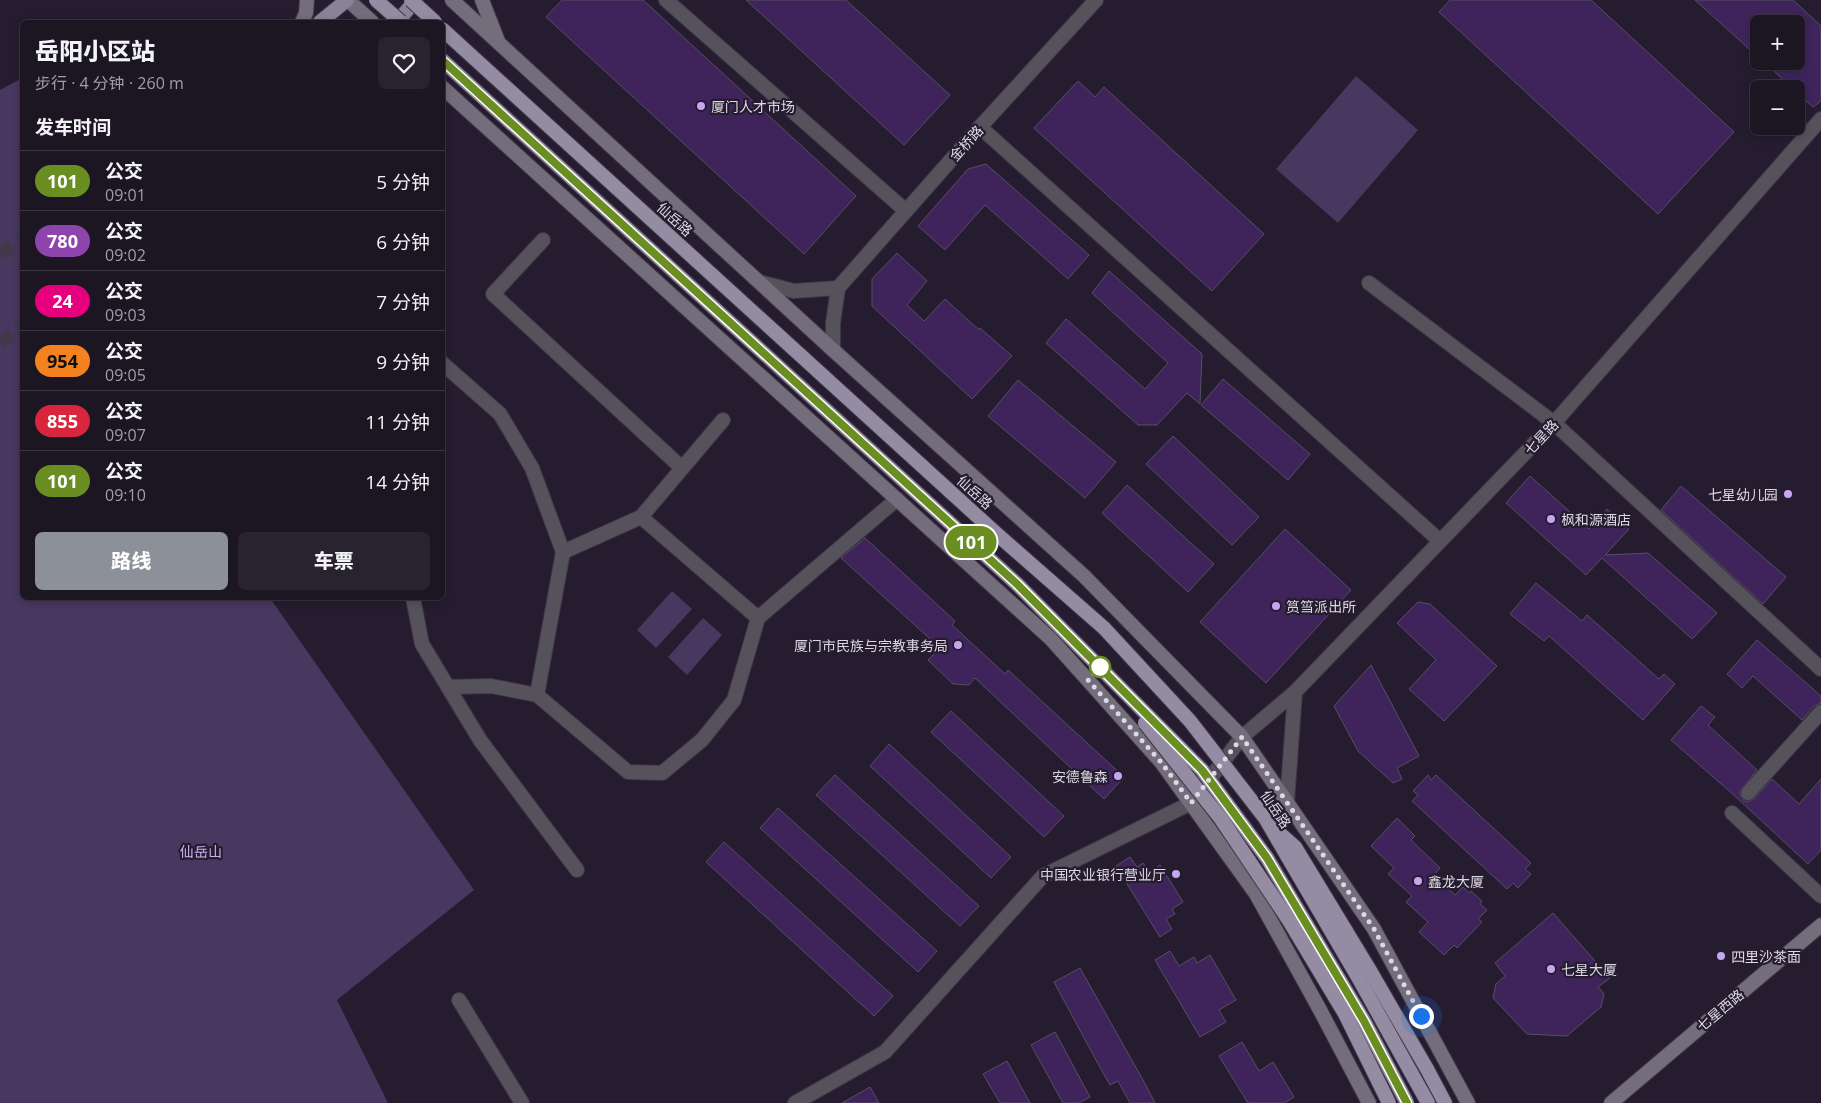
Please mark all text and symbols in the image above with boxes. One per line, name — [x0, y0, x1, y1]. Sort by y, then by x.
map controls — [1750, 15, 1805, 135]
button: + — [1750, 15, 1805, 70]
text: 岳阳小区站 — [35, 34, 155, 67]
button: heart — [378, 37, 430, 89]
text: 步行 · 4 分钟 · 260 m — [35, 72, 184, 94]
button: − — [1750, 80, 1805, 135]
place label: 厦门人才市场 — [711, 97, 795, 116]
marker: 厦门人才市场 — [695, 100, 707, 112]
text: 发车时间 — [35, 114, 111, 140]
street label: 金桥路 — [945, 121, 987, 165]
text: 公交 — [105, 158, 143, 184]
text: 101 — [47, 169, 78, 193]
text: 5 分钟 — [376, 169, 430, 195]
text: 09:01 — [105, 184, 146, 206]
street label: 仙岳路 — [653, 198, 697, 240]
text: 公交 — [105, 218, 143, 244]
text: 780 — [47, 229, 78, 253]
text: 6 分钟 — [376, 229, 430, 255]
text: 09:02 — [105, 244, 146, 266]
text: 公交 — [105, 278, 143, 304]
text: 24 — [52, 289, 73, 313]
text: 7 分钟 — [376, 289, 430, 315]
text: 09:03 — [105, 304, 146, 326]
text: 公交 — [105, 338, 143, 364]
text: 954 — [47, 349, 78, 373]
text: 9 分钟 — [376, 349, 430, 375]
text: 09:05 — [105, 364, 146, 386]
text: 公交 — [105, 398, 143, 424]
text: 855 — [47, 409, 78, 433]
text: 11 分钟 — [365, 409, 430, 435]
street label: 七星路 — [1520, 415, 1562, 459]
text: 09:07 — [105, 424, 146, 446]
text: 公交 — [105, 458, 143, 484]
text: 101 — [47, 469, 78, 493]
text: 14 分钟 — [365, 469, 430, 495]
street label: 仙岳路 — [953, 471, 997, 513]
text: 09:10 — [105, 484, 146, 506]
place label: 七星幼儿园 — [1708, 485, 1778, 504]
marker: 七星幼儿园 — [1782, 488, 1794, 500]
place label: 枫和源酒店 — [1561, 510, 1631, 529]
marker: 枫和源酒店 — [1545, 513, 1557, 525]
line badge: 101 — [942, 526, 1000, 558]
text: 101 — [956, 530, 986, 554]
button: 路线 — [35, 532, 228, 590]
button: 车票 — [238, 532, 430, 590]
place label: 筼筜派出所 — [1286, 597, 1356, 616]
marker: 筼筜派出所 — [1270, 600, 1282, 612]
place label: 厦门市民族与宗教事务局 — [794, 636, 948, 655]
marker: 厦门市民族与宗教事务局 — [952, 639, 964, 651]
unlabelled marker — [1089, 656, 1111, 678]
place label: 安德鲁森 — [1052, 767, 1108, 786]
marker: 安德鲁森 — [1112, 770, 1124, 782]
street label: 仙岳路 — [1256, 786, 1296, 832]
park label: 仙岳山 — [180, 842, 222, 861]
place label: 中国农业银行营业厅 — [1040, 865, 1166, 884]
marker: 中国农业银行营业厅 — [1170, 868, 1182, 880]
place label: 鑫龙大厦 — [1428, 872, 1484, 891]
marker: 鑫龙大厦 — [1412, 875, 1424, 887]
place label: 四里沙茶面 — [1731, 947, 1801, 966]
marker: 四里沙茶面 — [1715, 950, 1727, 962]
place label: 七星大厦 — [1561, 960, 1617, 979]
marker: 七星大厦 — [1545, 963, 1557, 975]
street label: 七星西路 — [1692, 985, 1748, 1035]
your location — [1409, 1004, 1434, 1029]

